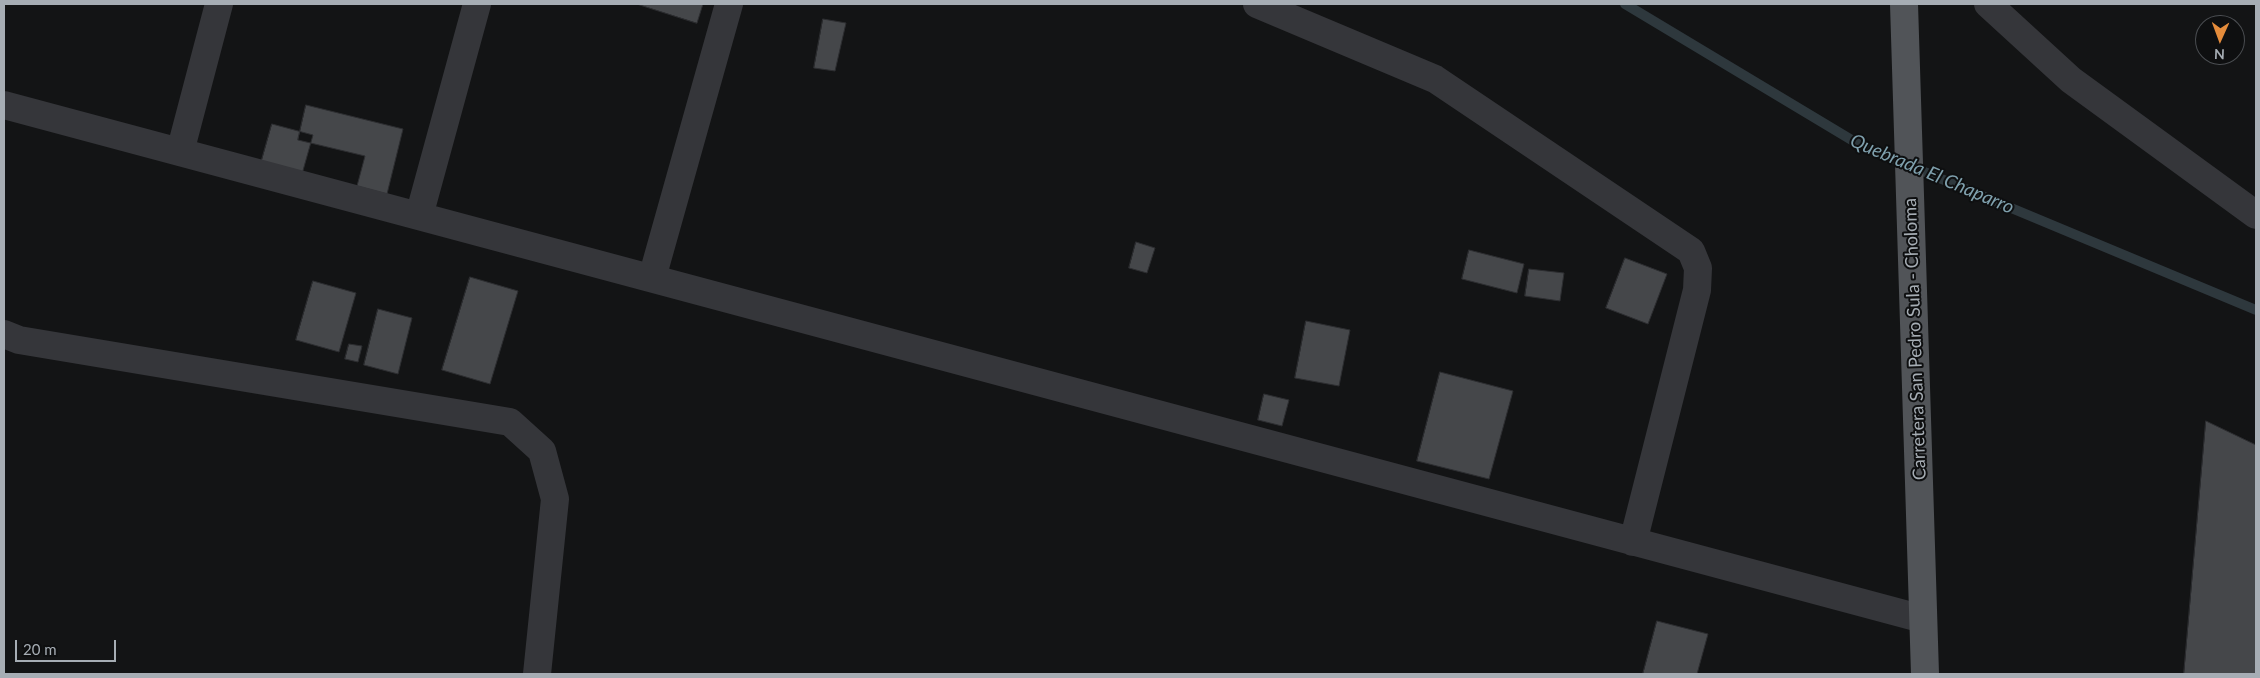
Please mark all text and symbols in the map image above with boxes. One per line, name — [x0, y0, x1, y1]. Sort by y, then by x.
north arrow — [2195, 15, 2245, 65]
text: N — [2214, 46, 2225, 63]
water label: Quebrada El Chaparro — [1847, 129, 2017, 219]
street label: Carretera San Pedro Sula - Choloma — [1899, 198, 1931, 480]
scale bar — [18, 630, 119, 662]
text: 20 m — [23, 640, 57, 658]

